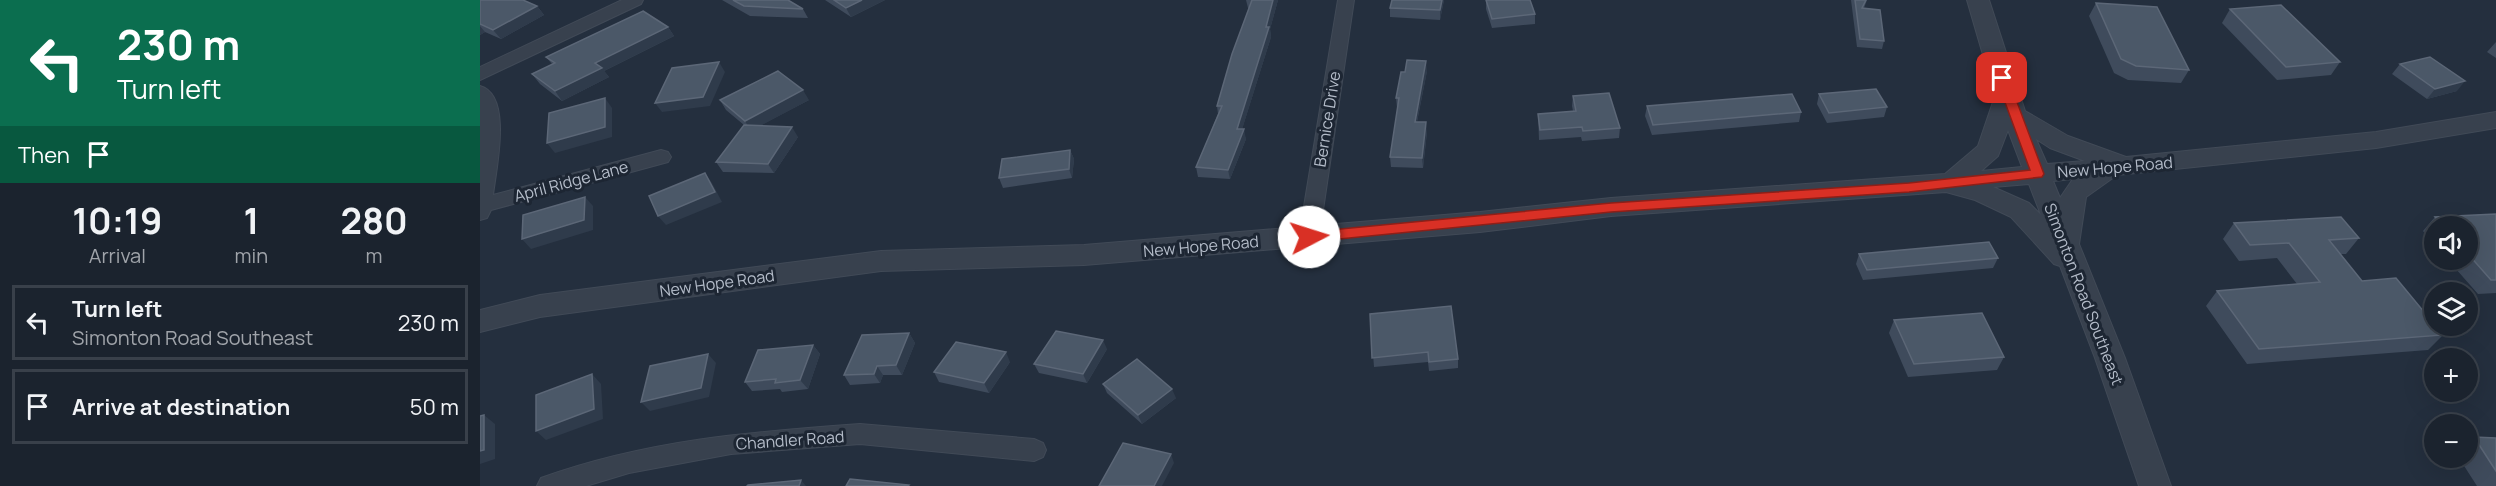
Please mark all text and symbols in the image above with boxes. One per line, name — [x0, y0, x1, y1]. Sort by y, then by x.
text: 230 m — [117, 15, 240, 73]
icon: left — [18, 24, 96, 102]
pin — [1976, 52, 2027, 103]
icon: arrive — [1985, 61, 2018, 94]
street label: Bernice Drive — [1309, 69, 1345, 169]
text: Turn left — [117, 70, 221, 107]
icon: arrive — [82, 138, 115, 171]
text: Then — [18, 140, 70, 170]
street label: New Hope Road — [2056, 151, 2174, 183]
street label: April Ridge Lane — [512, 155, 630, 207]
text: 10:19 — [72, 196, 162, 245]
text: 1 — [243, 196, 259, 245]
text: 280 — [340, 196, 408, 245]
street label: Simonton Road Southeast — [2039, 200, 2129, 388]
position arrow — [1277, 205, 1341, 269]
map controls — [2424, 216, 2478, 468]
button: sound — [2424, 216, 2478, 270]
street label: New Hope Road — [1142, 230, 1260, 262]
text: Arrival — [89, 242, 146, 269]
text: min — [235, 242, 268, 269]
text: m — [366, 242, 383, 269]
street label: New Hope Road — [658, 264, 776, 302]
button: layers — [2424, 282, 2478, 336]
text: Turn left — [72, 294, 162, 324]
icon: left — [21, 306, 54, 339]
text: 230 m — [398, 308, 459, 338]
text: Simonton Road Southeast — [72, 324, 313, 351]
button: + — [2424, 348, 2478, 402]
icon: arrive — [21, 390, 54, 423]
text: Arrive at destination — [72, 392, 290, 422]
text: 50 m — [410, 392, 459, 422]
button: − — [2424, 414, 2478, 468]
street label: Chandler Road — [735, 425, 845, 455]

